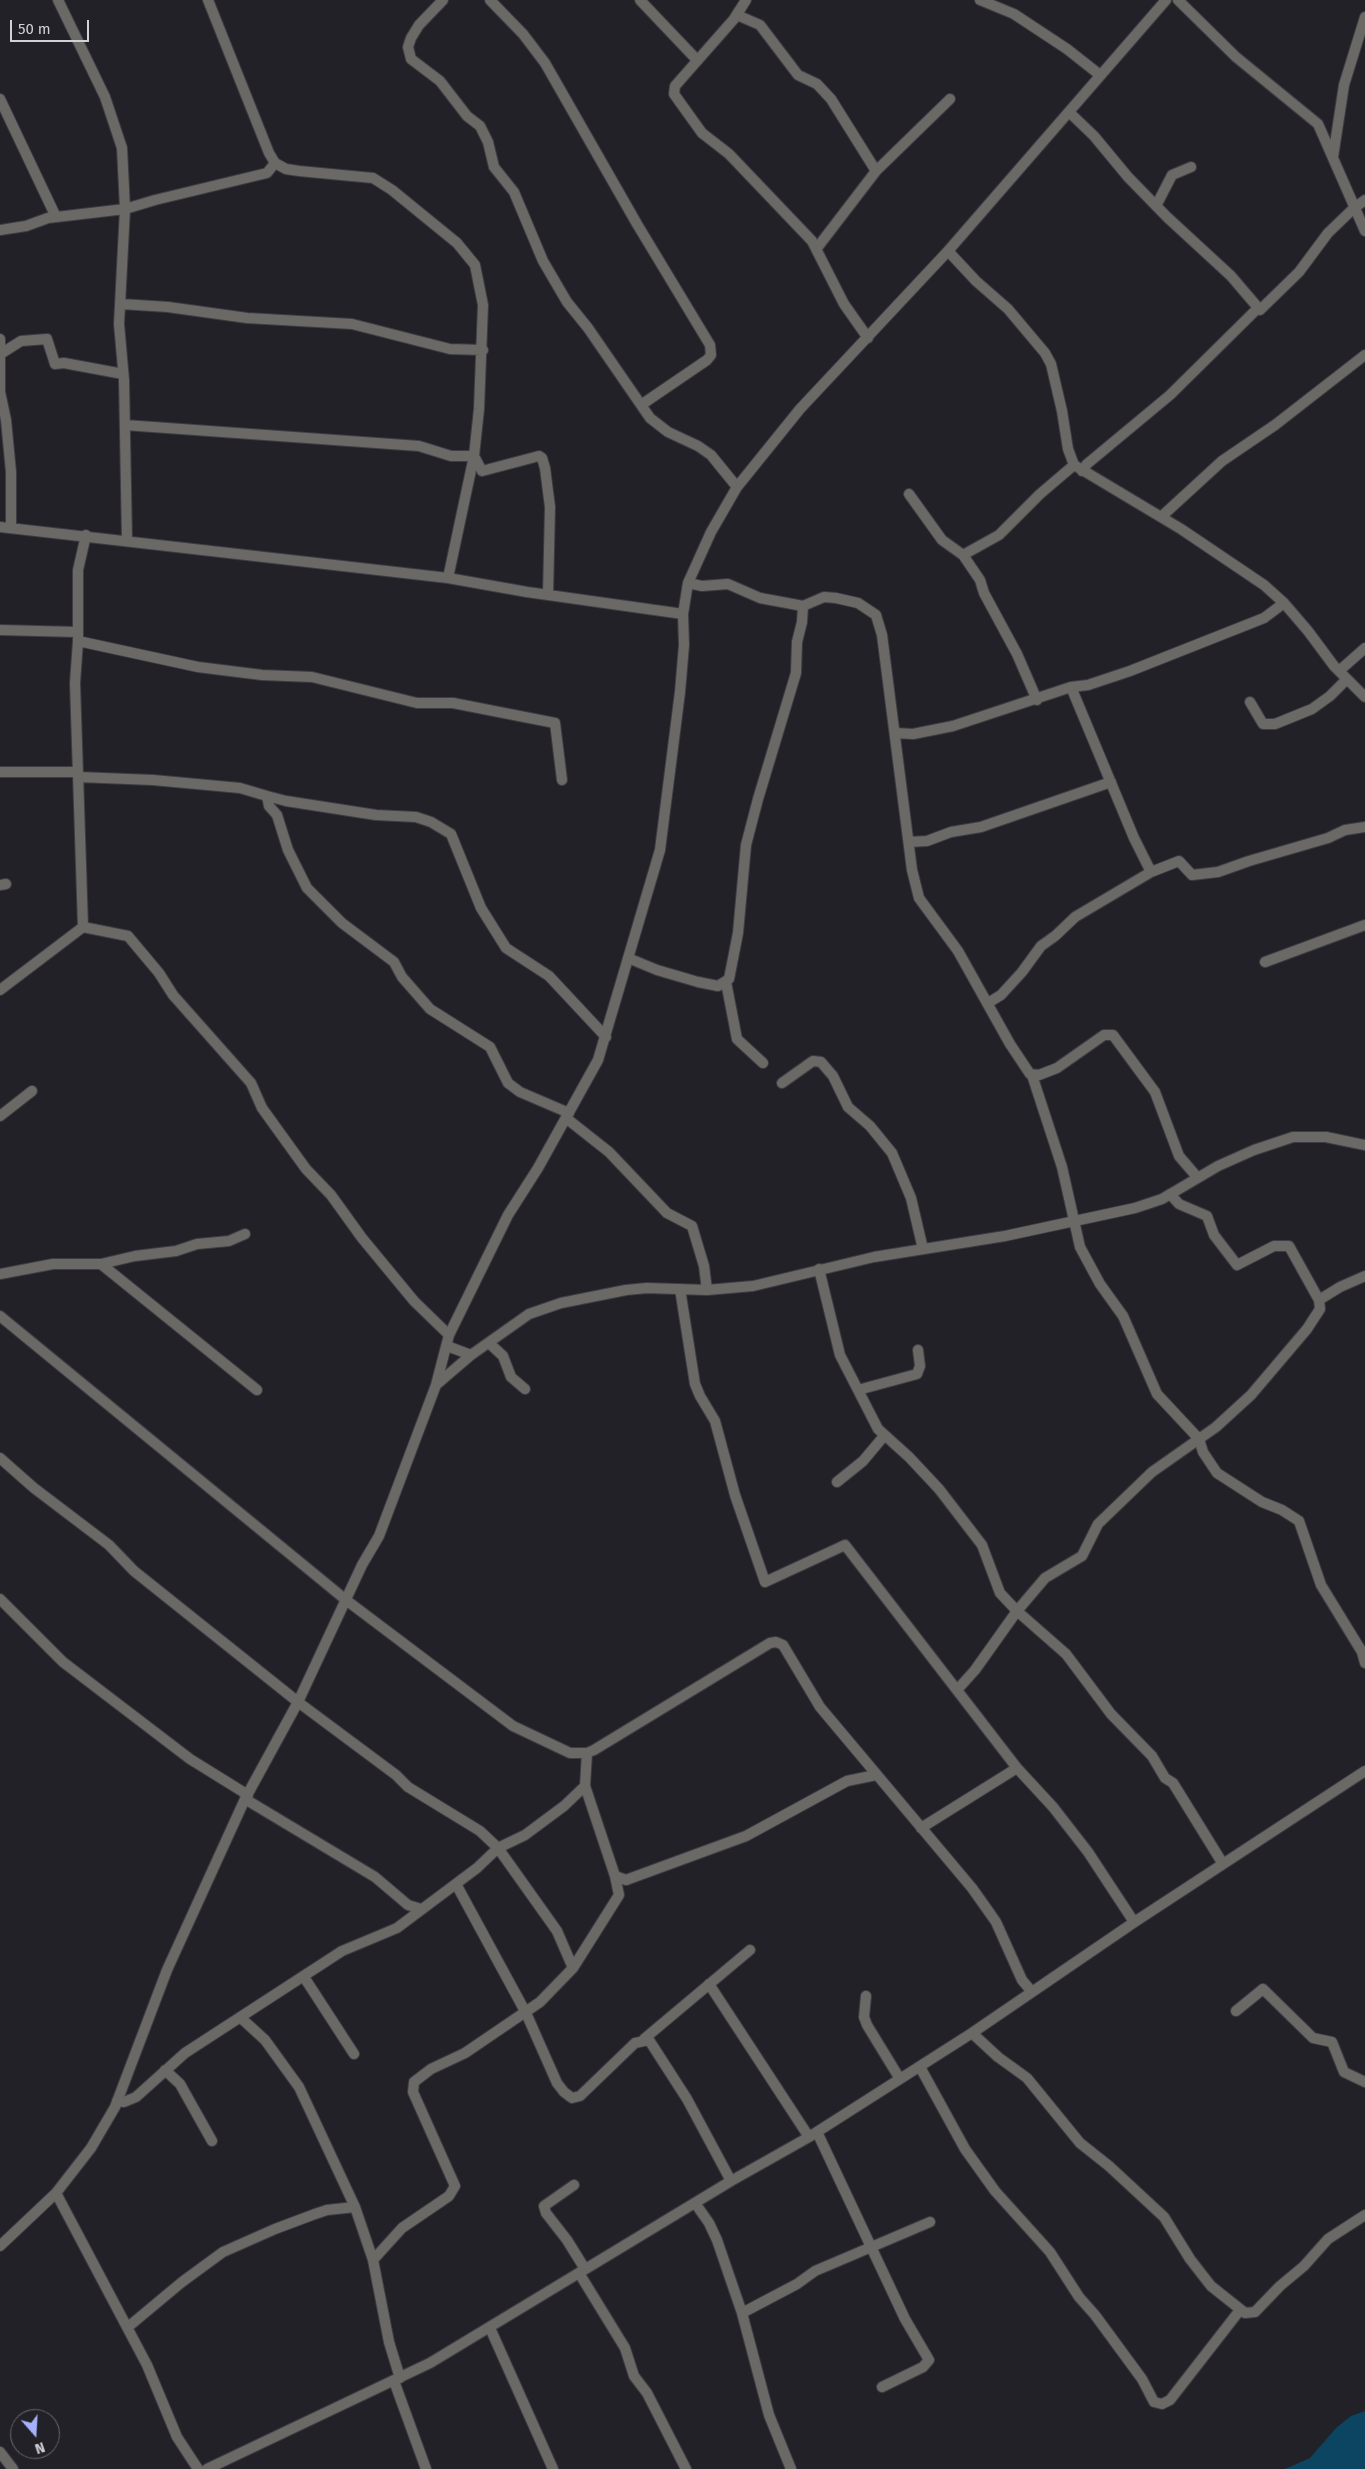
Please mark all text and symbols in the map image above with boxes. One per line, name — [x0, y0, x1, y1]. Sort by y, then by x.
scale bar — [12, 10, 91, 42]
text: 50 m — [18, 20, 51, 38]
north arrow — [10, 2409, 60, 2459]
text: N — [33, 2438, 47, 2457]

